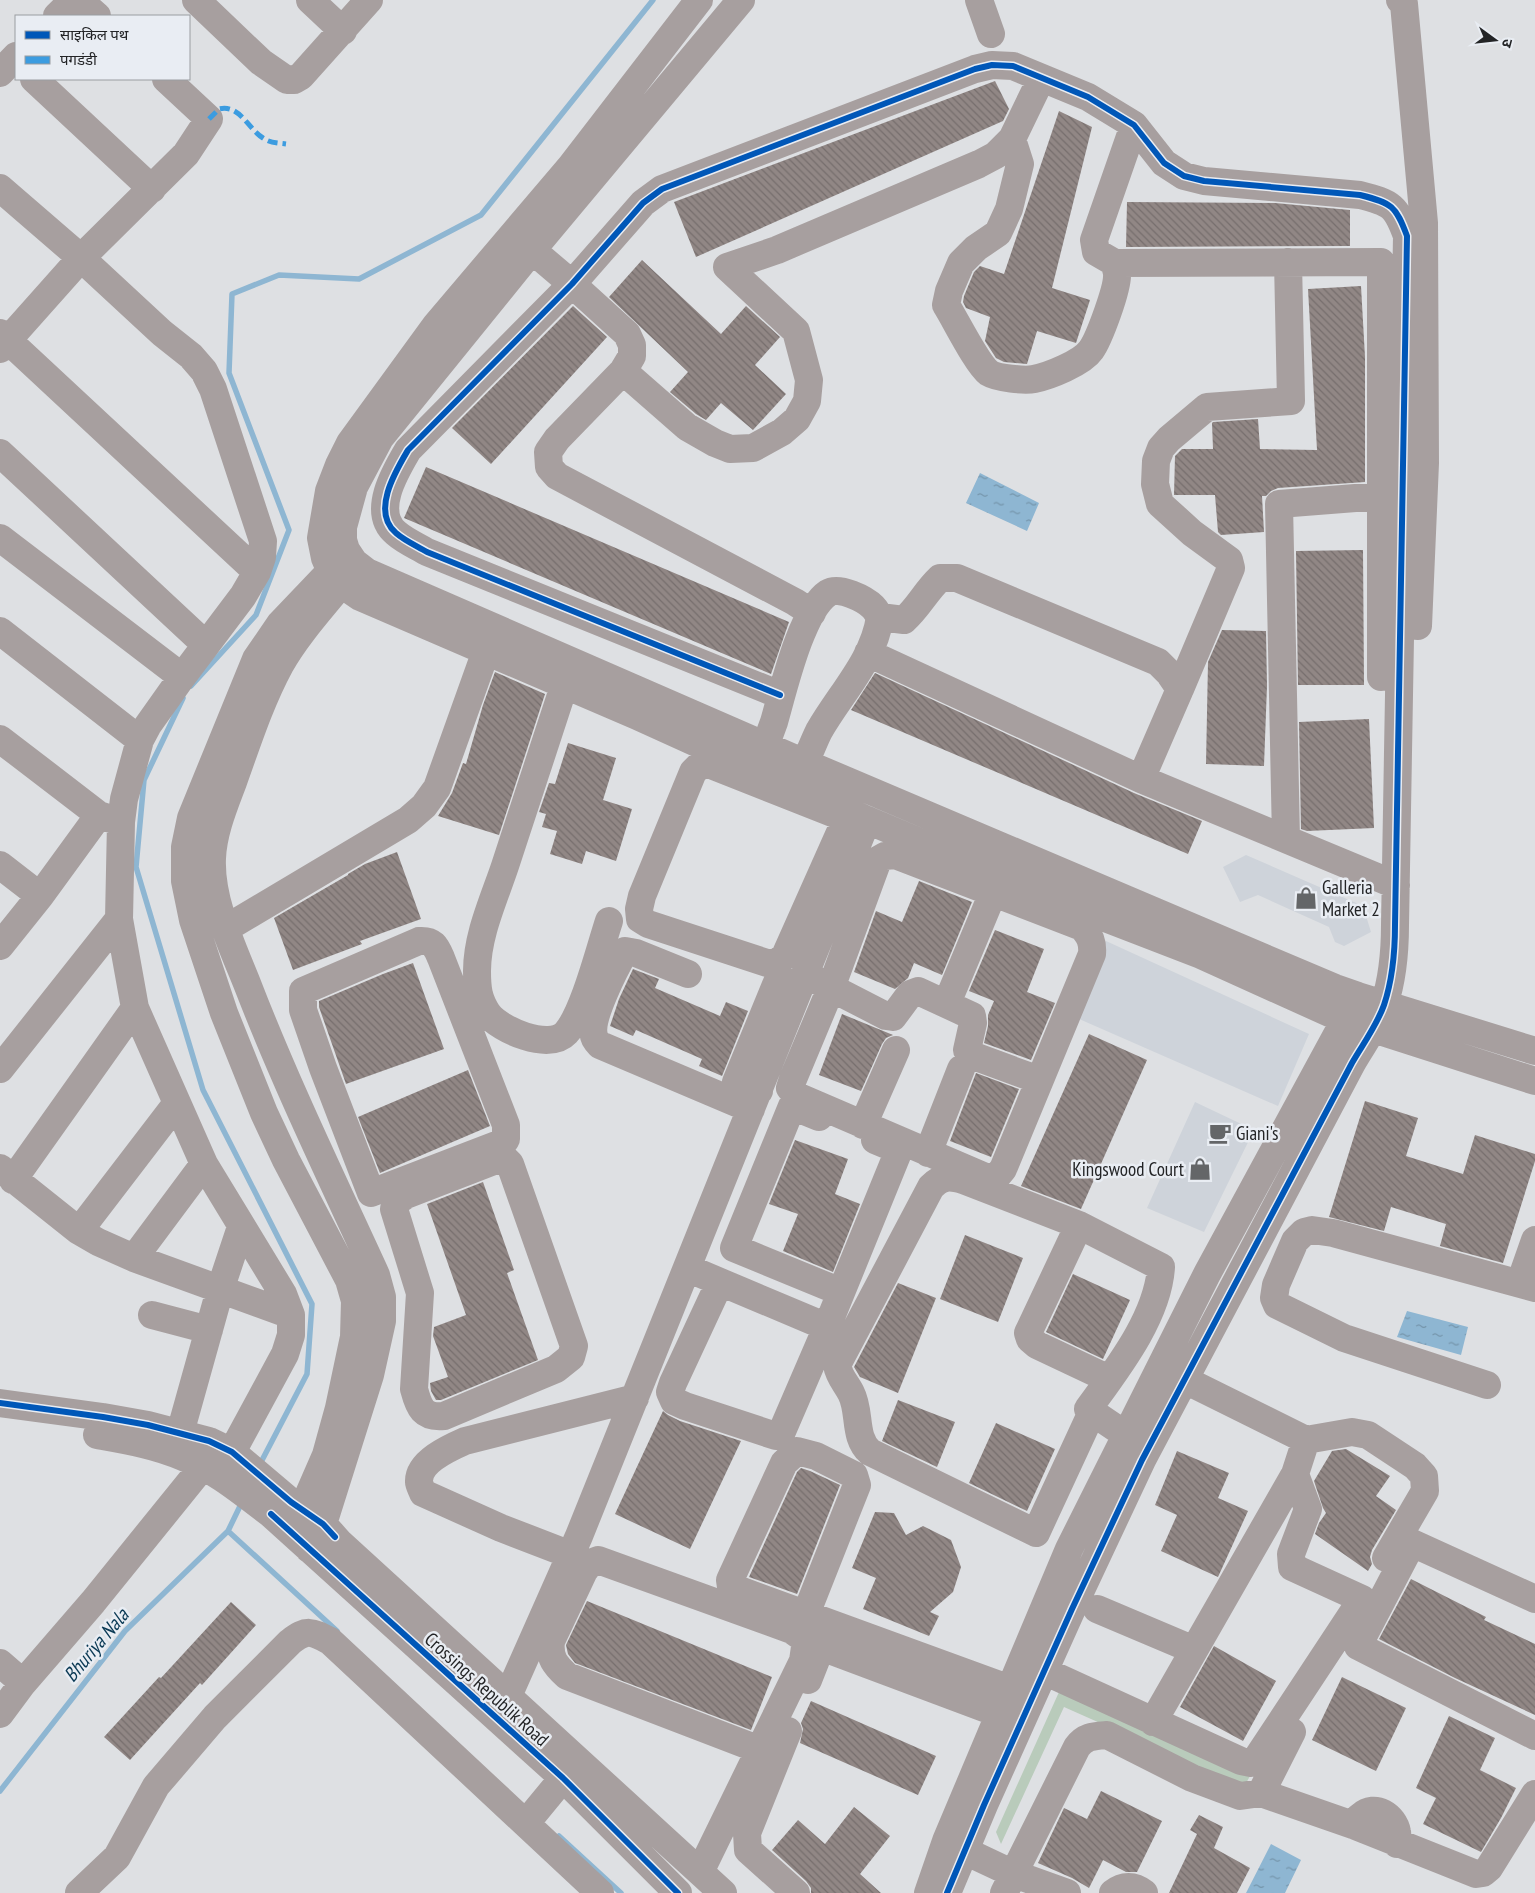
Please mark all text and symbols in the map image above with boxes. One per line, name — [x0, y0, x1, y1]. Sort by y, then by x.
legend — [15, 15, 190, 80]
north arrow — [1470, 15, 1520, 65]
text: साइकिल पथ — [60, 25, 129, 44]
text: उ — [1498, 37, 1517, 50]
text: पगडंडी — [60, 50, 98, 69]
place label: Galleria Market 2 — [1322, 875, 1380, 921]
shop icon: Galleria Market 2 — [1293, 885, 1319, 911]
cafe icon: Giani's — [1207, 1120, 1233, 1146]
place label: Giani's — [1236, 1121, 1278, 1145]
shop icon: Kingswood Court — [1187, 1156, 1213, 1182]
place label: Kingswood Court — [1072, 1157, 1185, 1181]
water label: Bhuriya Nala — [58, 1602, 135, 1687]
street label: Crossings Republik Road — [420, 1627, 554, 1751]

